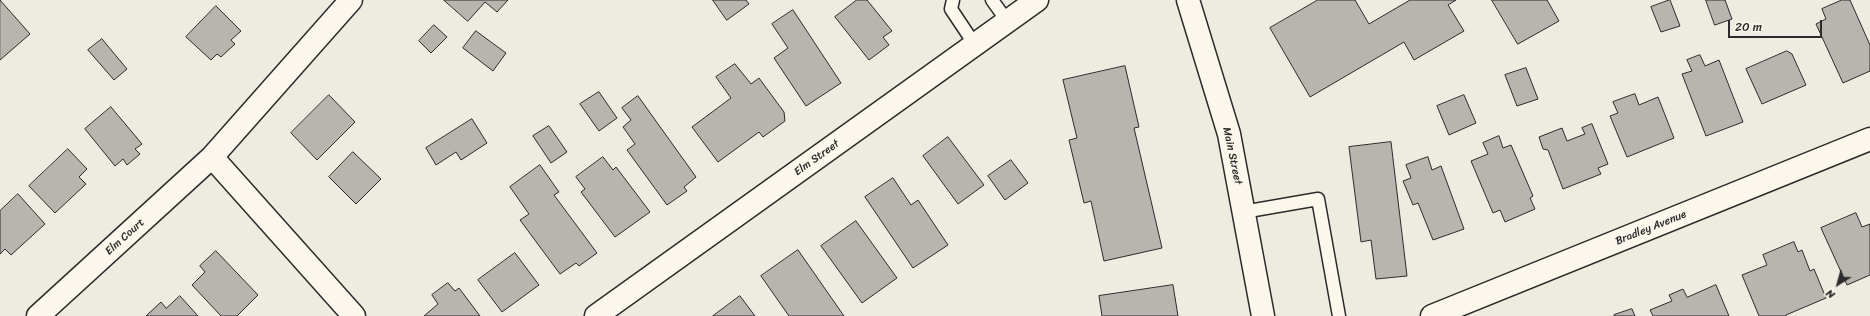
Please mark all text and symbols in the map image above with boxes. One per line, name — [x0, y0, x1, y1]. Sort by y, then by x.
scale bar — [1730, 12, 1824, 38]
text: 20 m — [1735, 16, 1762, 38]
street label: Main Street — [1219, 126, 1245, 186]
street label: Elm Street — [792, 137, 842, 179]
street label: Bradley Avenue — [1614, 208, 1688, 248]
street label: Elm Court — [103, 216, 147, 258]
north arrow — [1818, 264, 1858, 304]
text: N — [1822, 284, 1839, 304]

